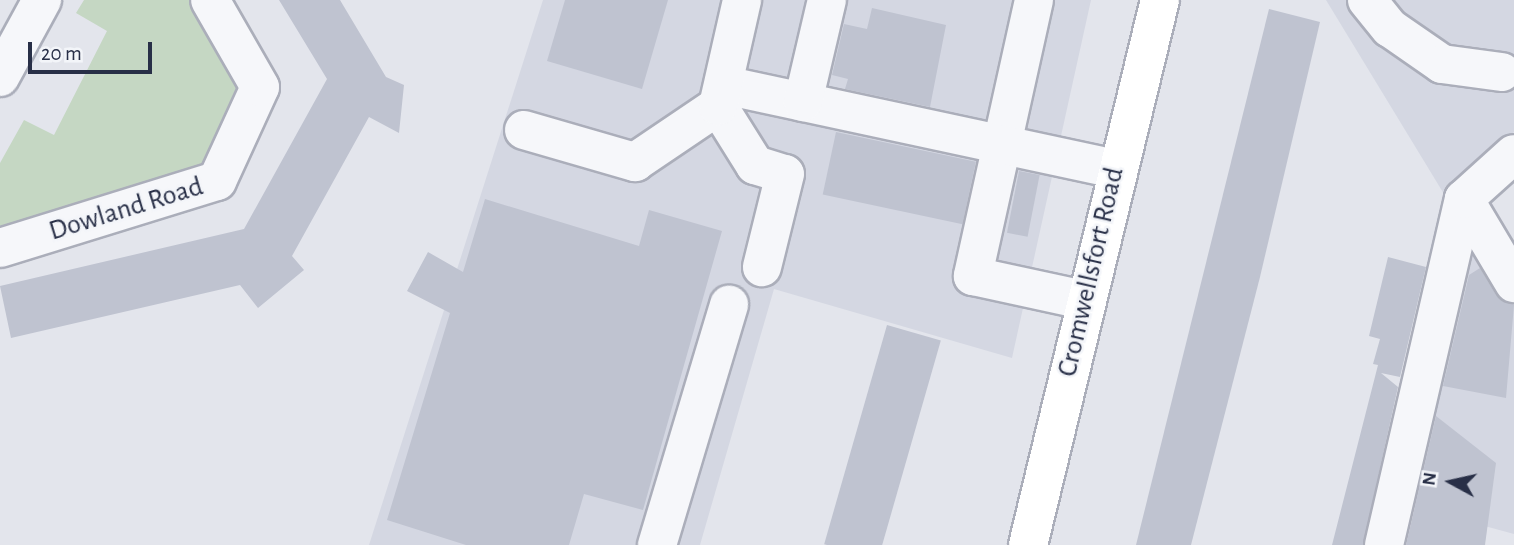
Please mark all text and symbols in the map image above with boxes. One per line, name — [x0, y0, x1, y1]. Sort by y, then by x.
scale bar — [32, 28, 156, 72]
text: 20 m — [41, 43, 82, 64]
street label: Cromwellsfort Road — [1051, 164, 1131, 380]
street label: Dowland Road — [45, 170, 207, 248]
north arrow — [1416, 447, 1486, 517]
text: N — [1419, 471, 1440, 487]

